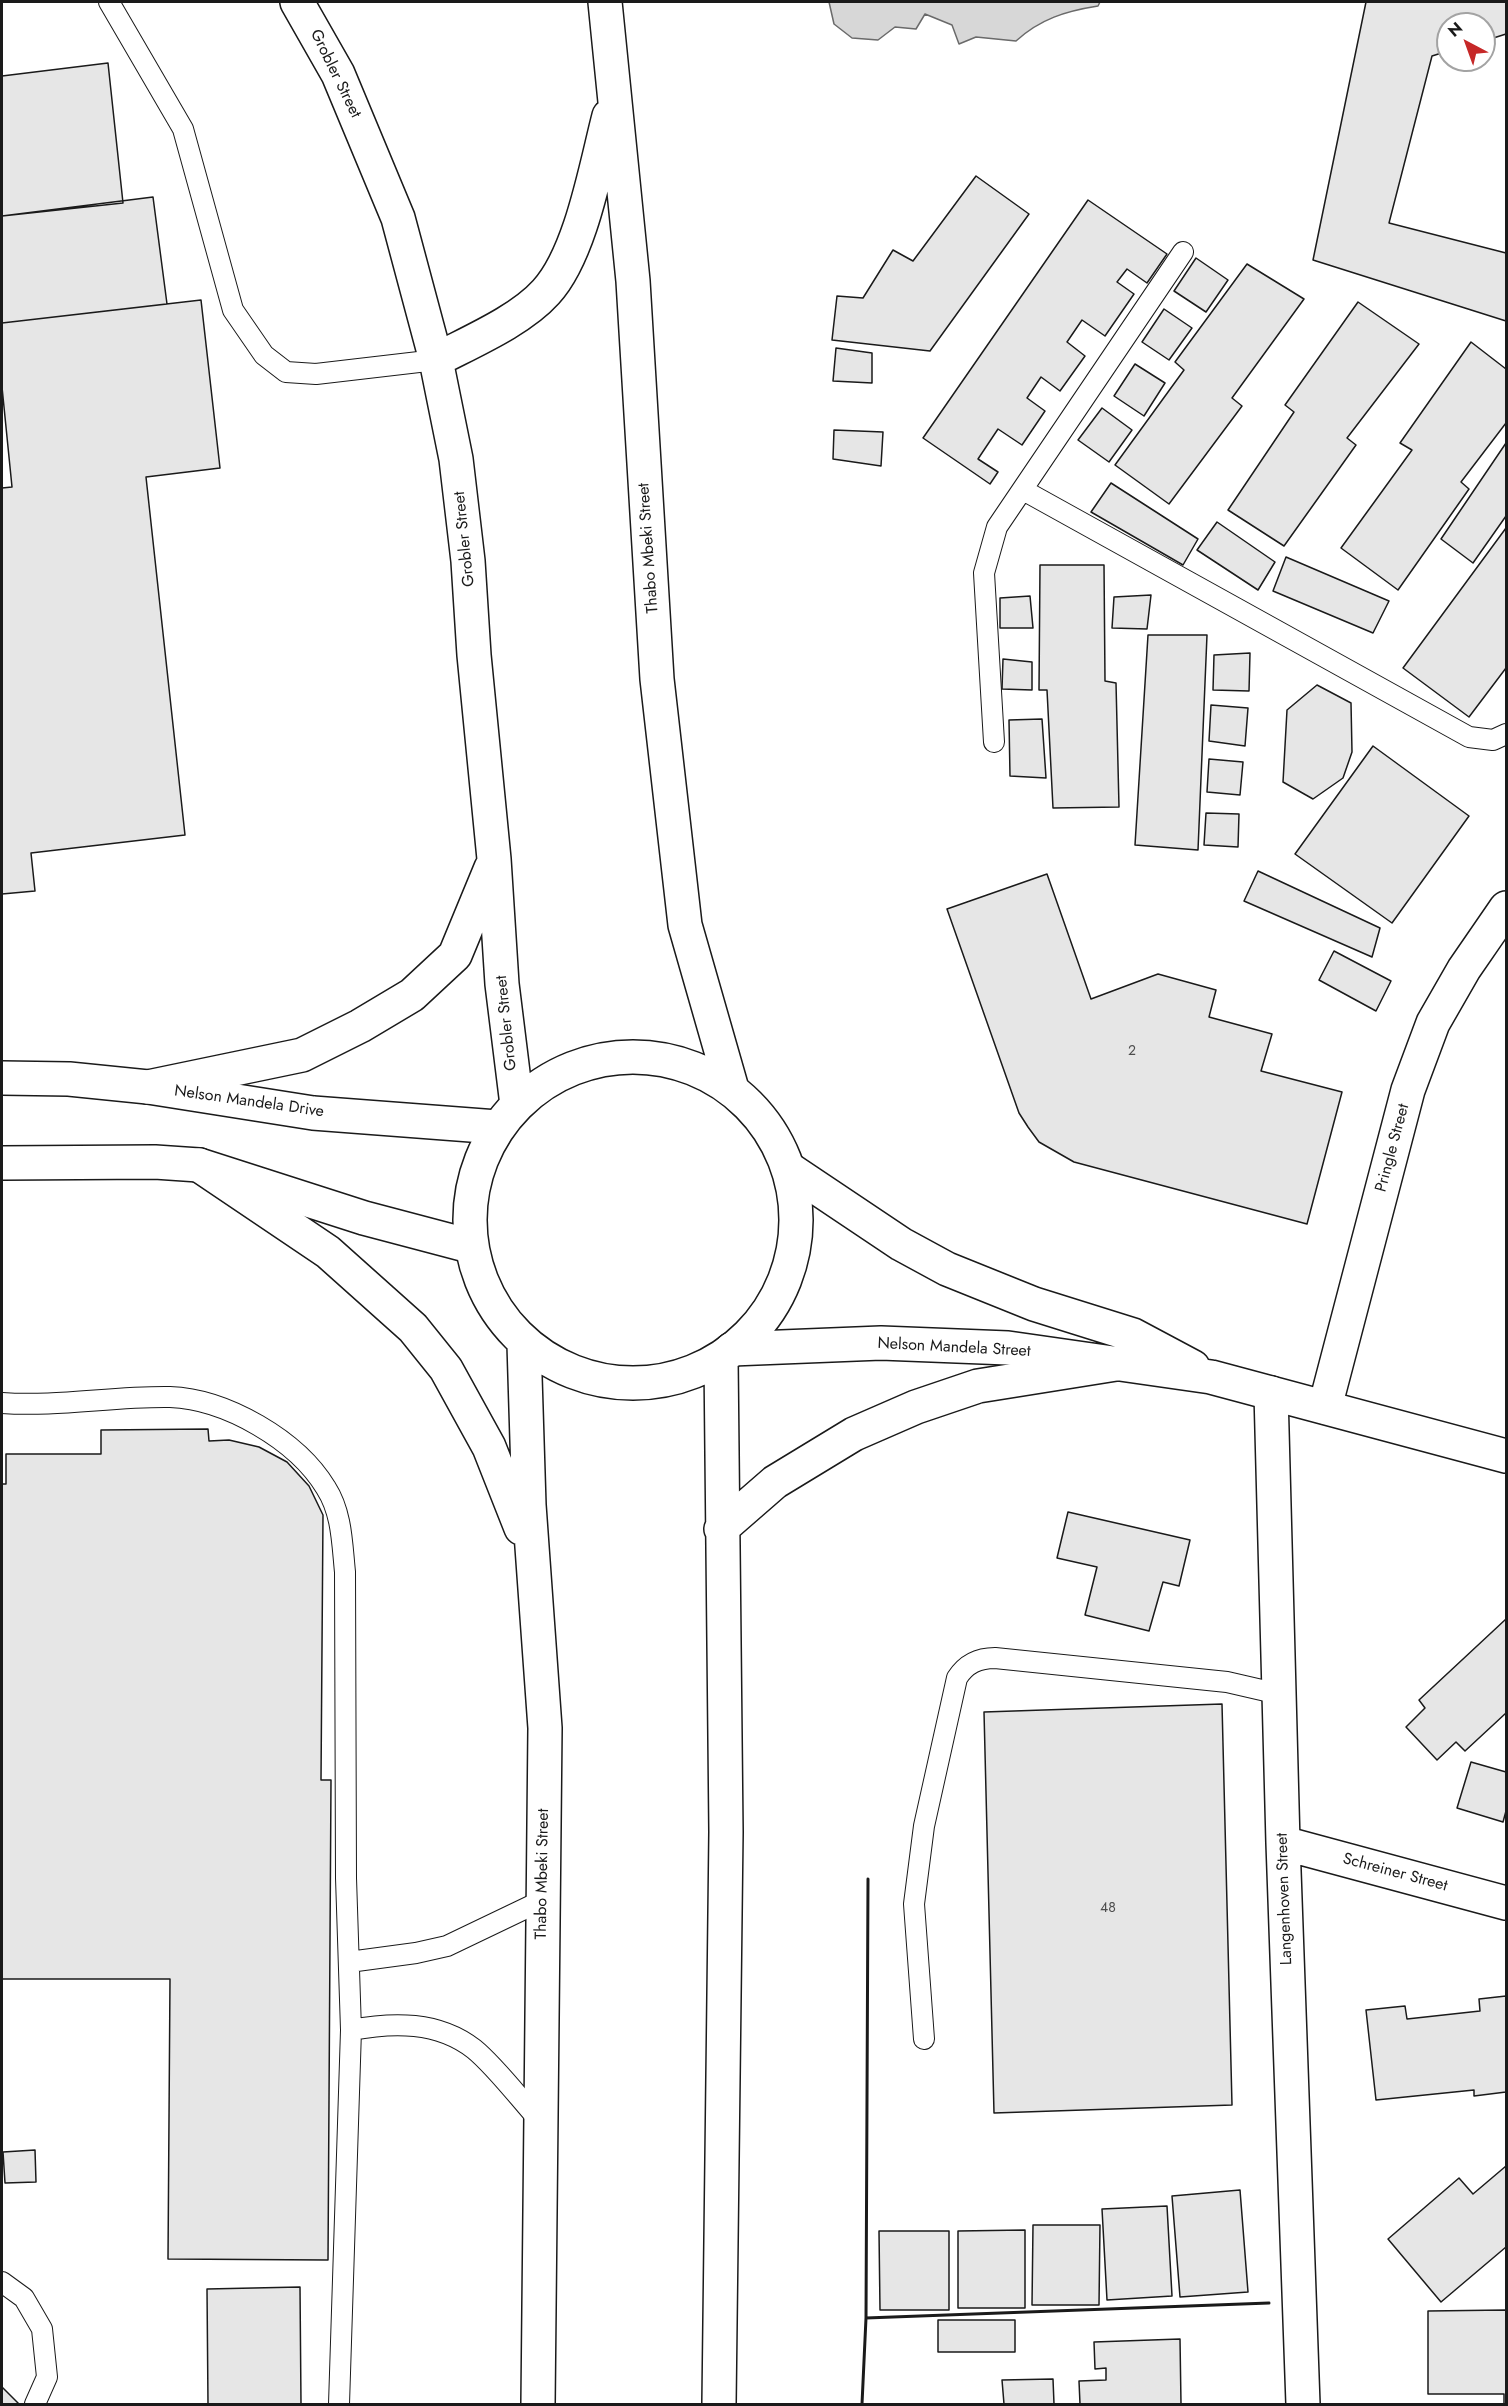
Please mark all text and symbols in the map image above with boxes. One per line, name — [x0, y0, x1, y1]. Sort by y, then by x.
north arrow — [1436, 12, 1496, 72]
text: N — [1443, 17, 1468, 42]
street label: Grobler Street — [305, 27, 365, 121]
street label: Thabo Mbeki Street — [635, 482, 663, 614]
street label: Grobler Street — [450, 490, 480, 588]
street label: Grobler Street — [492, 974, 522, 1072]
house number: 2 — [1128, 1044, 1136, 1060]
street label: Nelson Mandela Drive — [173, 1082, 325, 1122]
street label: Pringle Street — [1372, 1102, 1414, 1194]
street label: Nelson Mandela Street — [877, 1334, 1031, 1362]
street label: Thabo Mbeki Street — [532, 1808, 554, 1940]
street label: Langenhoven Street — [1273, 1833, 1297, 1965]
street label: Schreiner Street — [1341, 1850, 1449, 1896]
house number: 48 — [1100, 1901, 1116, 1917]

